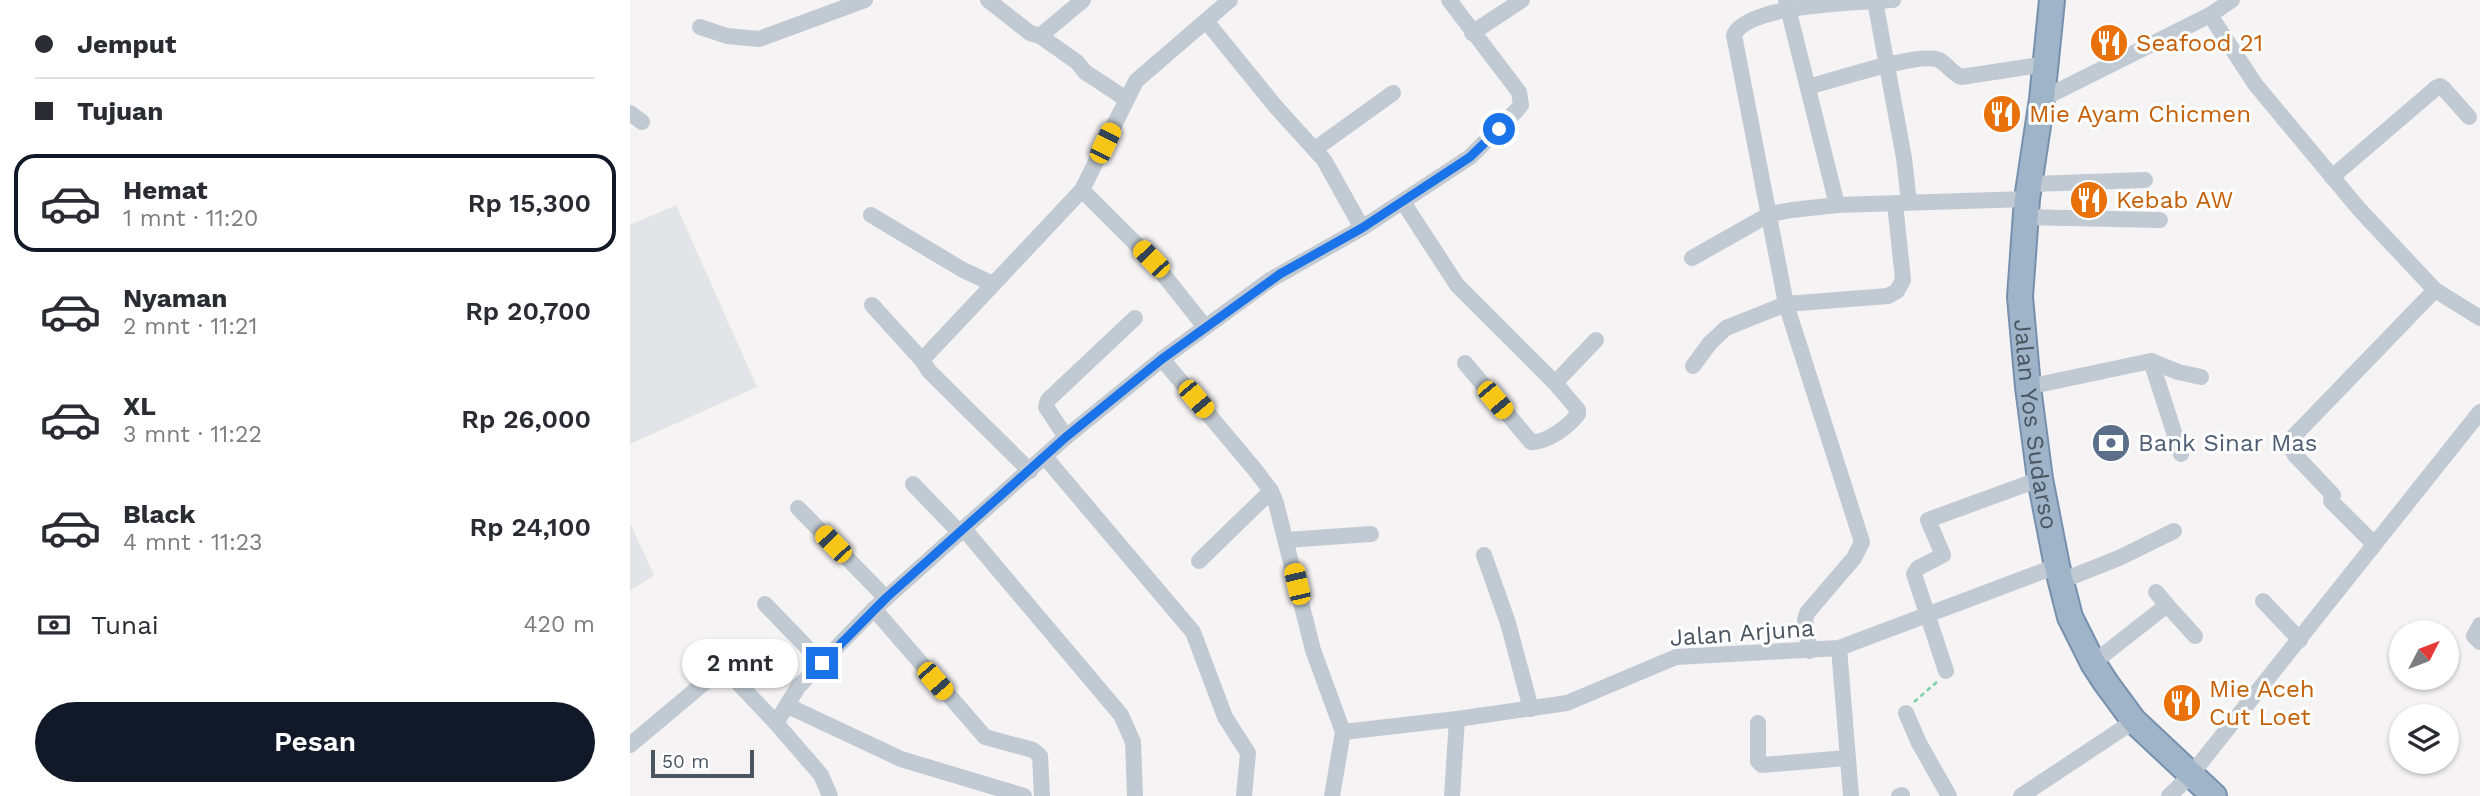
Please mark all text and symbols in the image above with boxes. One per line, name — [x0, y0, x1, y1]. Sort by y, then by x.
restaurant icon: Seafood 21 — [2088, 22, 2130, 64]
text: Jemput — [77, 29, 176, 59]
place label: Seafood 21 — [2136, 29, 2263, 57]
restaurant icon: Mie Ayam Chicmen — [1981, 93, 2023, 135]
text: Tujuan — [77, 96, 163, 126]
place label: Mie Ayam Chicmen — [2029, 100, 2251, 128]
route start — [1483, 113, 1515, 145]
car — [1087, 120, 1124, 166]
icon: car — [39, 172, 102, 235]
text: Hemat — [123, 175, 208, 205]
restaurant icon: Kebab AW — [2068, 179, 2110, 221]
place label: Kebab AW — [2116, 186, 2233, 214]
text: Rp 15,300 — [468, 188, 591, 218]
text: 1 mnt · 11:20 — [123, 205, 258, 232]
car — [1129, 237, 1174, 281]
icon: car — [39, 280, 102, 343]
text: Nyaman — [123, 283, 227, 313]
text: Rp 20,700 — [465, 296, 591, 326]
text: 2 mnt · 11:21 — [123, 313, 257, 340]
street label: Jalan Yos Sudarso — [2008, 318, 2064, 532]
car — [1175, 376, 1218, 422]
car — [1474, 377, 1517, 423]
icon: car — [39, 388, 102, 451]
text: XL — [123, 391, 156, 421]
text: Rp 26,000 — [461, 404, 591, 434]
text: 3 mnt · 11:22 — [123, 421, 262, 448]
bank icon: Bank Sinar Mas — [2090, 422, 2132, 464]
place label: Bank Sinar Mas — [2138, 429, 2317, 457]
icon: car — [39, 496, 102, 559]
text: Black — [123, 499, 195, 529]
text: Rp 24,100 — [470, 512, 591, 542]
car — [811, 522, 856, 566]
text: 4 mnt · 11:23 — [123, 529, 263, 556]
car — [1283, 561, 1312, 607]
icon: cash — [35, 606, 73, 644]
text: Tunai — [91, 610, 159, 640]
text: 420 m — [523, 611, 595, 638]
street label: Jalan Arjuna — [1669, 614, 1815, 652]
north arrow — [2389, 620, 2459, 690]
map controls — [2389, 620, 2459, 774]
callout: 2 mnt — [682, 638, 798, 688]
route end — [806, 647, 838, 679]
text: 2 mnt — [707, 650, 773, 677]
car — [914, 658, 957, 704]
place label: Mie Aceh Cut Loet — [2209, 675, 2315, 731]
restaurant icon: Mie Aceh Cut Loet — [2161, 682, 2203, 724]
button: Pesan — [35, 702, 595, 782]
button: layers — [2389, 704, 2459, 774]
scale bar — [651, 747, 754, 779]
text: 50 m — [662, 750, 709, 773]

